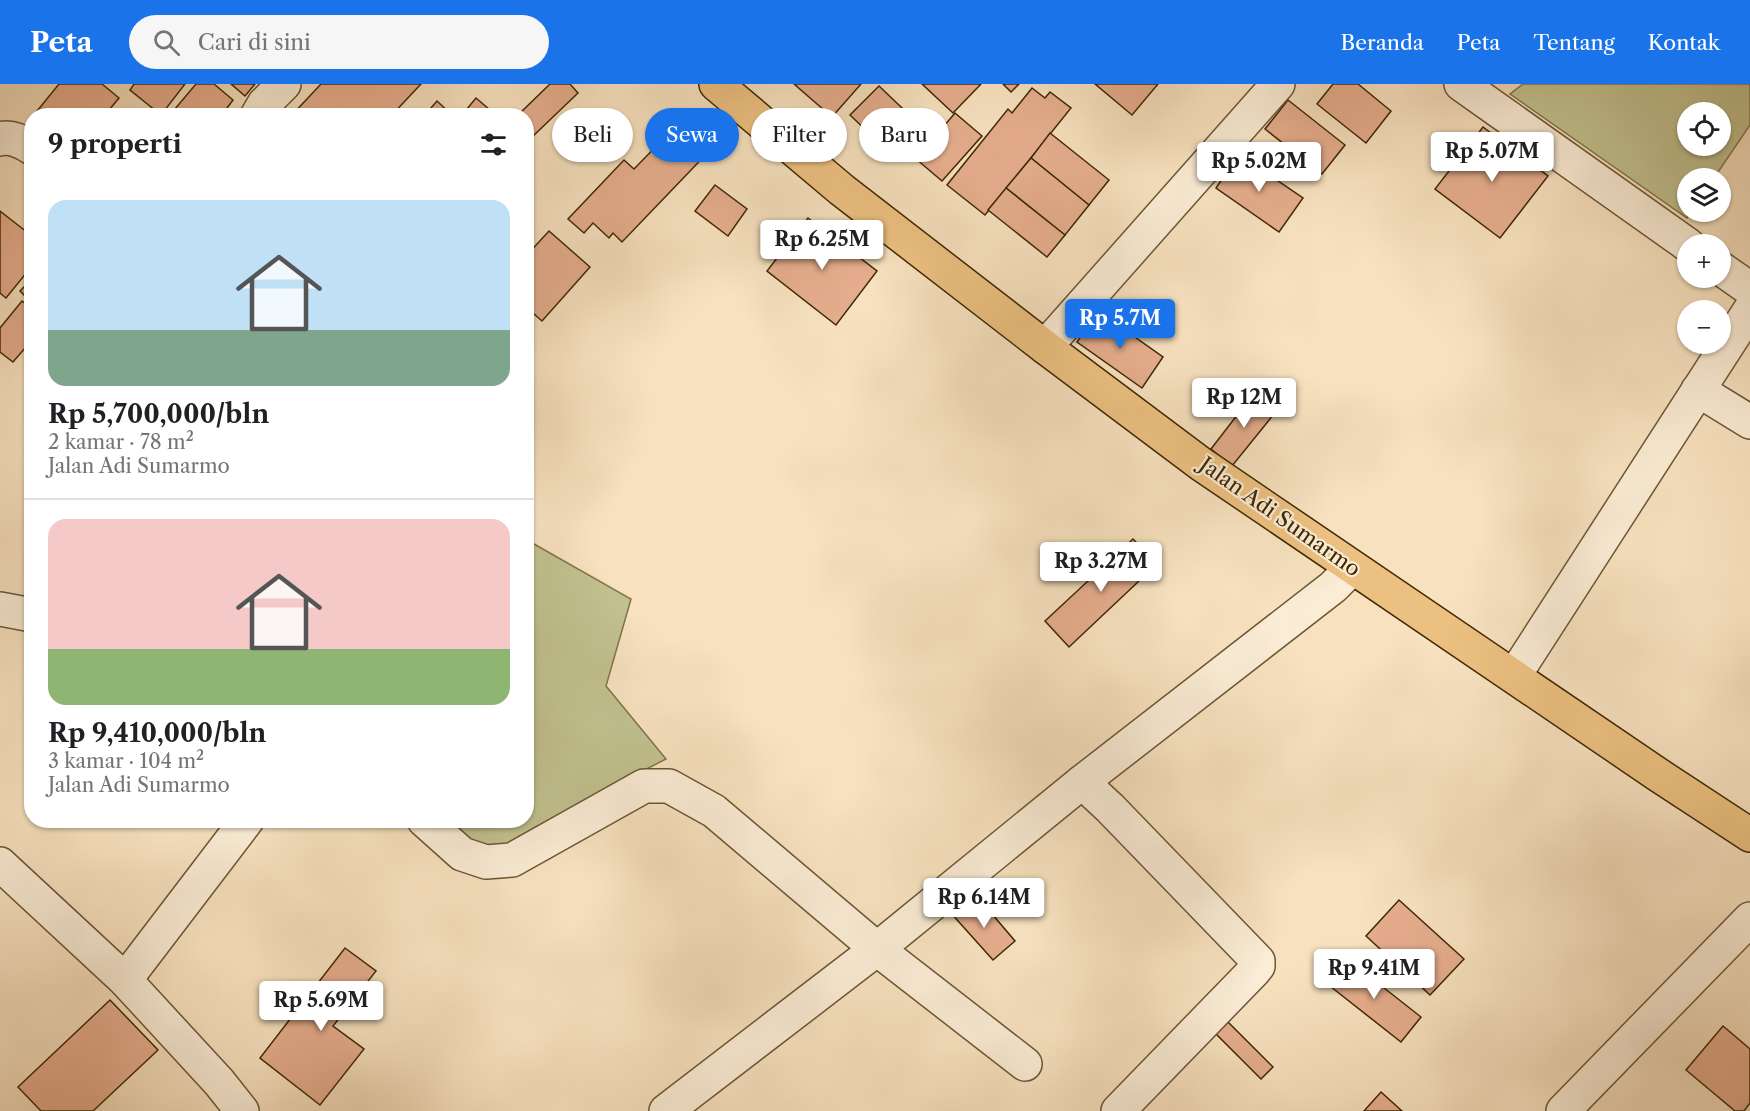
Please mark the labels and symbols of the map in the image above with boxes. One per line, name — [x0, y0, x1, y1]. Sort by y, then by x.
pin: Rp 5.07M — [1430, 132, 1554, 183]
pin: Rp 5.02M — [1197, 142, 1321, 193]
pin: Rp 6.25M — [760, 220, 884, 271]
pin: Rp 5.7M — [1065, 299, 1175, 350]
pin: Rp 12M — [1195, 378, 1293, 429]
street label: Jalan Adi Sumarmo — [1192, 450, 1366, 582]
pin: Rp 3.27M — [1039, 542, 1163, 593]
pin: Rp 6.14M — [922, 878, 1046, 929]
pin: Rp 9.41M — [1312, 949, 1436, 1000]
pin: Rp 5.69M — [259, 981, 383, 1032]

